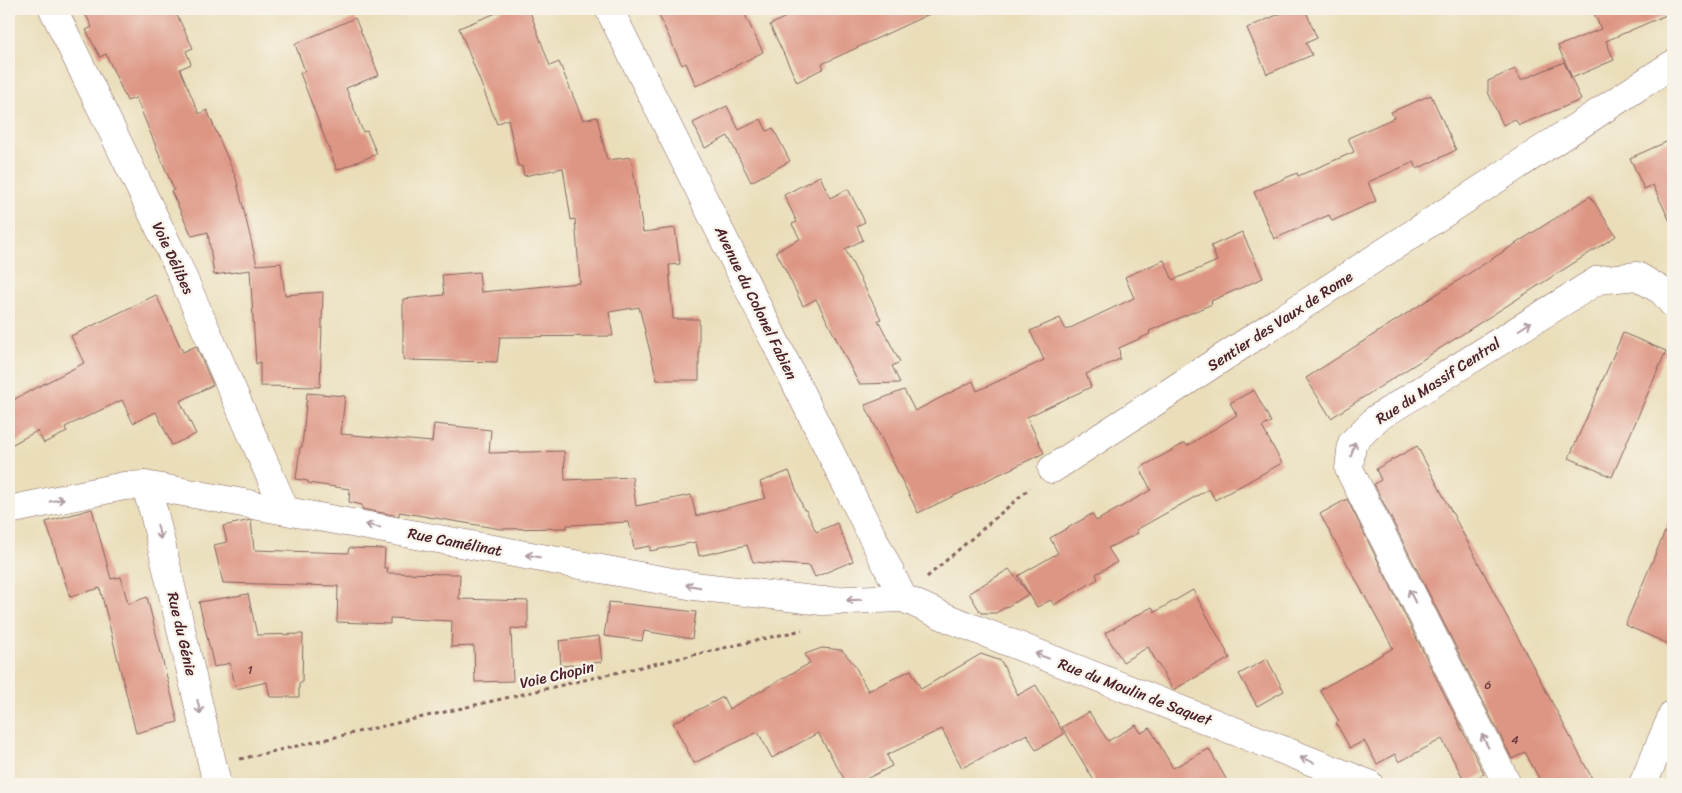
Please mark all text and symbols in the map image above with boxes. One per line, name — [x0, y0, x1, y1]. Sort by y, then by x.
street label: Voie Délibes — [145, 217, 202, 299]
street label: Avenue du Colonel Fabien — [707, 221, 805, 384]
street label: Sentier des Vaux de Rome — [1202, 264, 1358, 378]
one-way arrow — [1518, 320, 1532, 330]
street label: Rue du Massif Central — [1370, 330, 1506, 431]
one-way arrow — [1348, 441, 1358, 457]
one-way arrow — [48, 495, 64, 504]
street label: Rue Camélinat — [406, 520, 505, 564]
one-way arrow — [366, 521, 382, 531]
one-way arrow — [155, 523, 164, 539]
one-way arrow — [525, 551, 541, 561]
one-way arrow — [685, 580, 701, 590]
one-way arrow — [1407, 588, 1417, 603]
street label: Rue du Génie — [160, 589, 204, 679]
one-way arrow — [846, 595, 862, 604]
one-way arrow — [1035, 650, 1050, 660]
street label: Rue du Moulin de Saquet — [1054, 651, 1216, 734]
street label: Voie Chopin — [517, 654, 597, 696]
house number: 1 — [247, 659, 253, 681]
house number: 6 — [1485, 674, 1492, 696]
one-way arrow — [195, 698, 204, 714]
house number: 4 — [1511, 729, 1519, 751]
one-way arrow — [1480, 734, 1490, 749]
one-way arrow — [1300, 755, 1316, 764]

